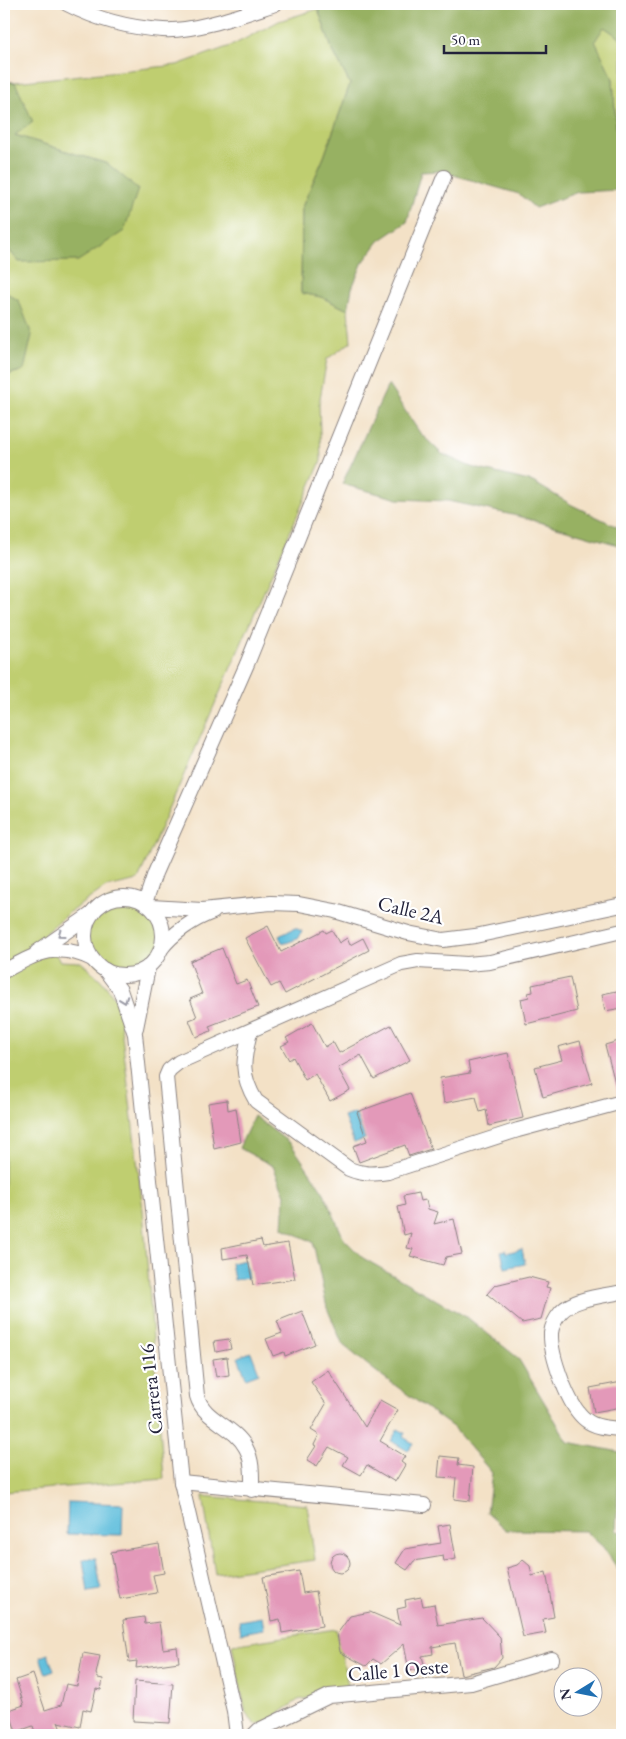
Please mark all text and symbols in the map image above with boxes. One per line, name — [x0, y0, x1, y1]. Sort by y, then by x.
scale bar — [444, 22, 546, 54]
text: 50 m — [451, 30, 480, 49]
street label: Calle 2A — [375, 890, 447, 930]
one-way arrow — [58, 928, 67, 936]
one-way arrow — [118, 995, 128, 1004]
street label: Carrera 116 — [133, 1342, 169, 1436]
street label: Calle 1 Oeste — [347, 1653, 450, 1687]
north arrow — [554, 1666, 604, 1716]
text: N — [555, 1686, 575, 1701]

